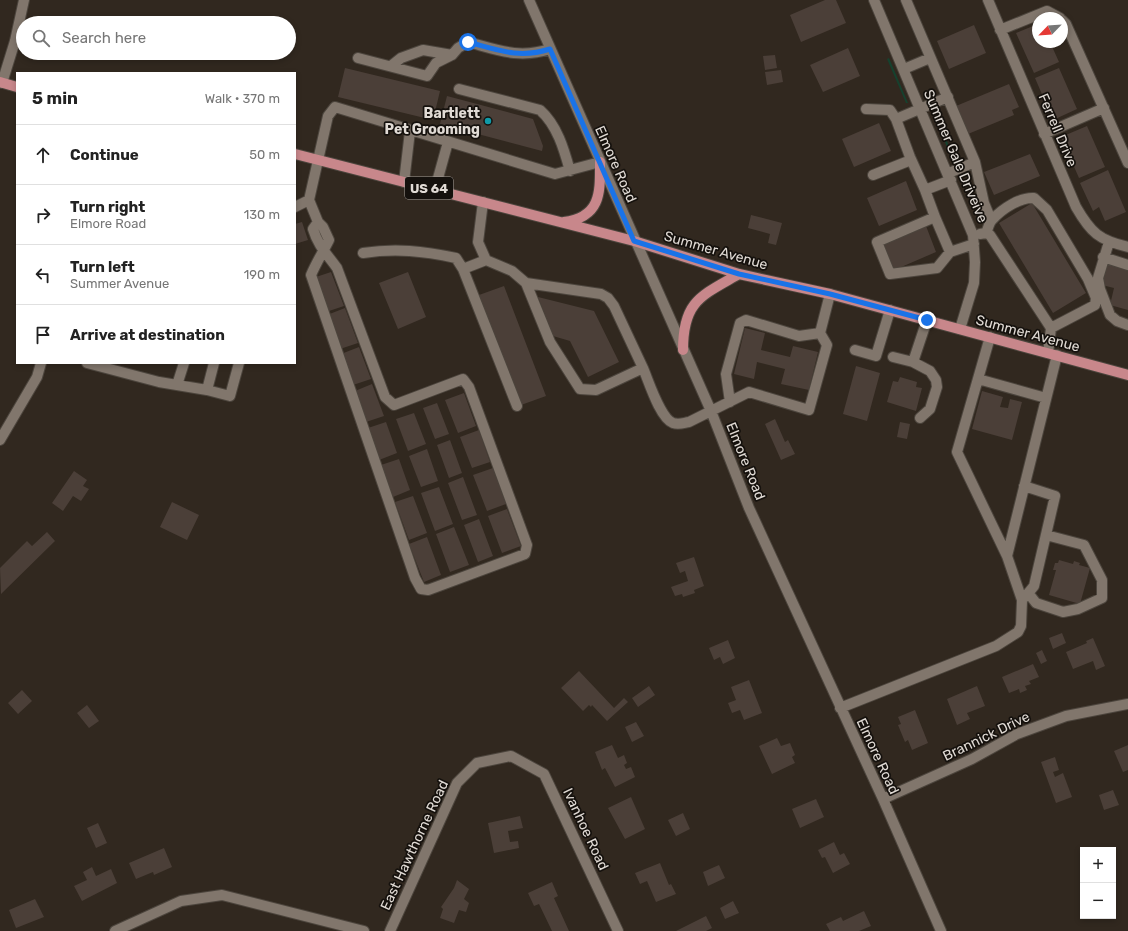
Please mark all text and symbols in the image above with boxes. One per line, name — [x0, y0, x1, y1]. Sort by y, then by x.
north arrow — [1032, 12, 1068, 48]
search box — [16, 16, 296, 60]
icon: search — [30, 27, 52, 49]
text: Search here — [62, 29, 146, 47]
route start — [459, 33, 477, 51]
street label: Summer Gale Driveive — [920, 87, 991, 225]
text: 5 min — [32, 88, 78, 108]
text: Walk · 370 m — [205, 91, 280, 106]
street label: Ferrell Drive — [1034, 91, 1081, 170]
place label: Bartlett Pet Grooming — [385, 105, 480, 138]
marker: Bartlett Pet Grooming — [483, 116, 493, 126]
street label: Elmore Road — [591, 123, 640, 205]
icon: ahead — [32, 144, 54, 166]
text: Continue — [70, 146, 139, 164]
text: 50 m — [249, 147, 280, 162]
road number: US 64 — [405, 177, 453, 199]
text: Turn right — [70, 198, 145, 216]
icon: right — [32, 204, 54, 226]
text: 130 m — [244, 207, 280, 222]
text: Elmore Road — [70, 216, 146, 231]
street label: Summer Avenue — [662, 228, 770, 273]
text: Turn left — [70, 258, 135, 276]
icon: left — [32, 264, 54, 286]
text: 190 m — [244, 267, 280, 282]
text: Summer Avenue — [70, 276, 169, 291]
route end — [918, 311, 936, 329]
street label: Summer Avenue — [974, 311, 1082, 356]
icon: arrive — [32, 324, 54, 346]
text: Arrive at destination — [70, 326, 225, 344]
street label: Elmore Road — [722, 420, 769, 502]
street label: Brannick Drive — [940, 708, 1033, 765]
street label: Elmore Road — [853, 715, 903, 797]
street label: East Hawthorne Road — [377, 778, 452, 913]
street label: Ivanhoe Road — [559, 786, 612, 873]
map controls — [1080, 847, 1116, 919]
button: + — [1080, 847, 1116, 883]
button: − — [1080, 883, 1116, 919]

